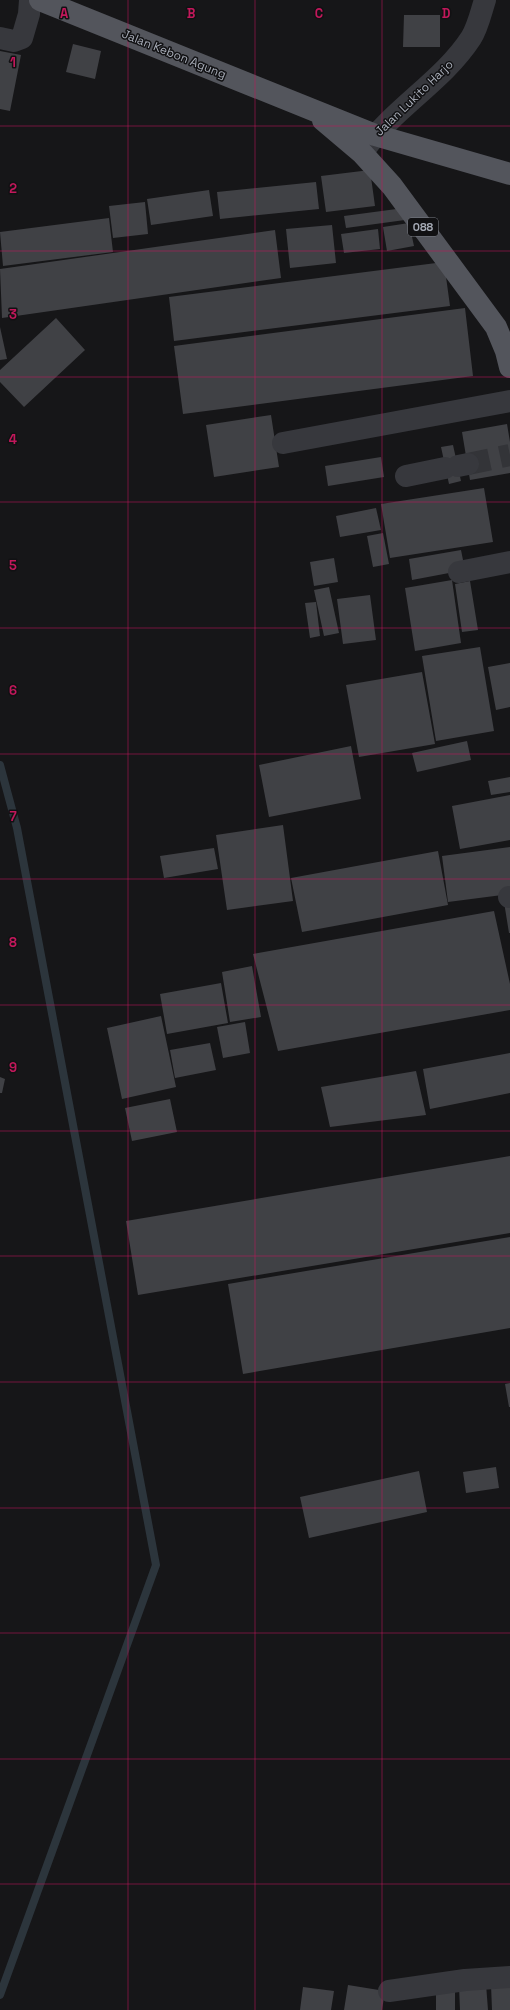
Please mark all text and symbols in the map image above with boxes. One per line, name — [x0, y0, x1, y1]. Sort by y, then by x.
text: A — [60, 5, 69, 22]
text: B — [187, 5, 196, 22]
text: C — [315, 5, 323, 22]
text: D — [442, 5, 451, 22]
street label: Jalan Kebon Agung — [119, 26, 229, 82]
text: 1 — [10, 54, 16, 71]
street label: Jalan Lukito Harjo — [371, 57, 457, 139]
text: 2 — [9, 180, 17, 197]
road number: 088 — [408, 218, 438, 236]
text: 3 — [9, 306, 17, 323]
text: 4 — [9, 431, 17, 448]
text: 5 — [9, 557, 17, 574]
text: 6 — [9, 682, 17, 699]
text: 7 — [9, 808, 17, 825]
text: 8 — [9, 934, 17, 951]
text: 9 — [9, 1059, 17, 1076]

